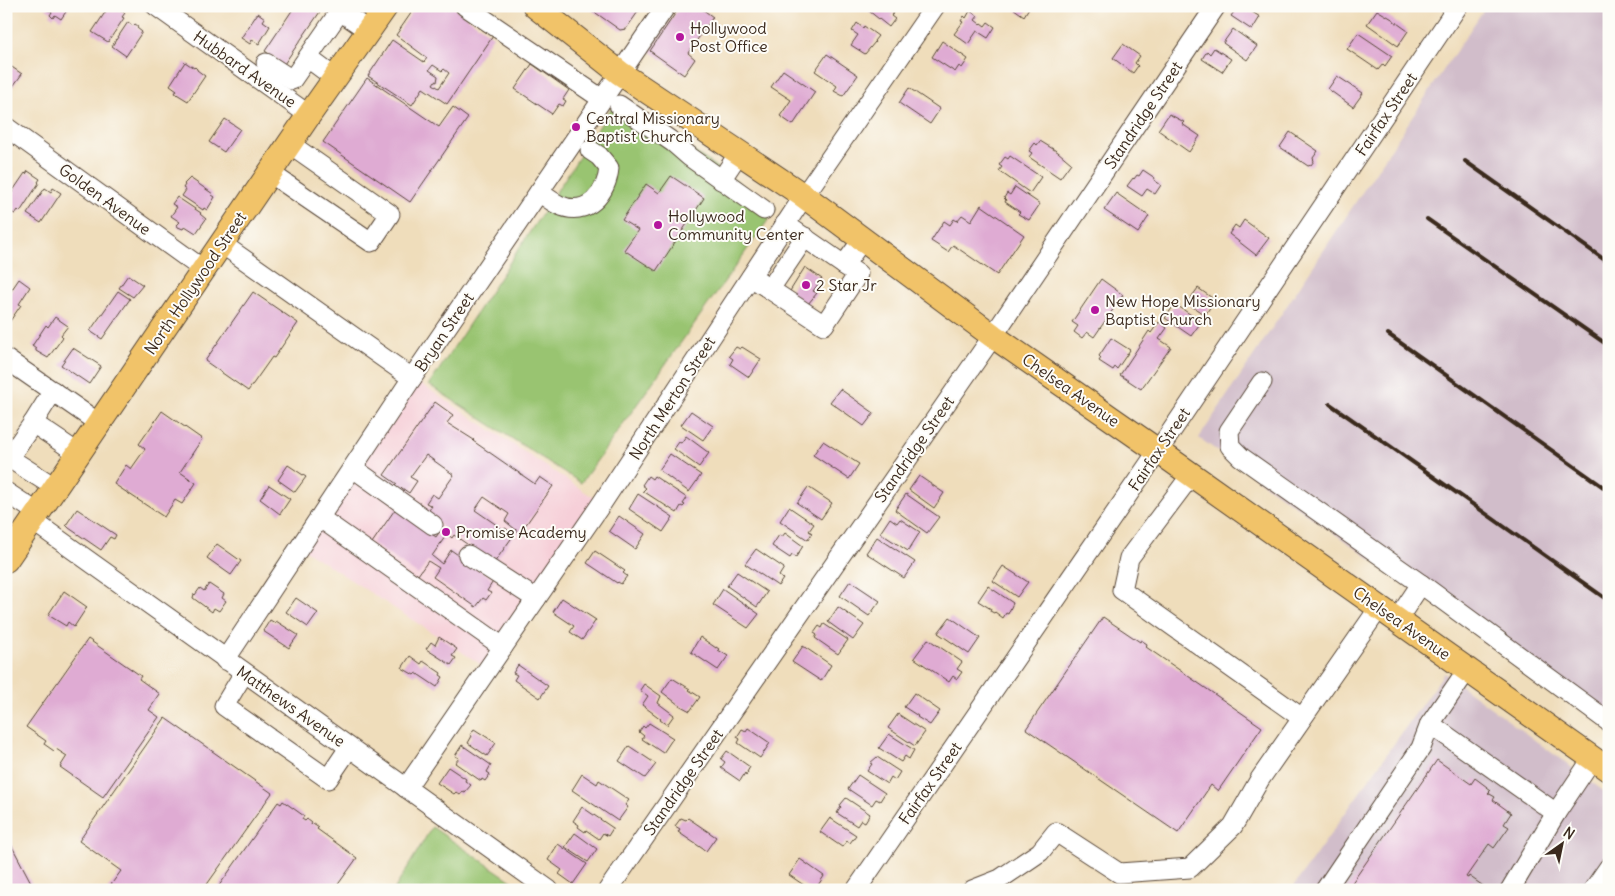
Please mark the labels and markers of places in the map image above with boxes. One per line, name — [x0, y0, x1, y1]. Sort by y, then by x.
place label: Hollywood Post Office — [690, 18, 768, 56]
marker: Hollywood Post Office — [674, 31, 686, 43]
place label: Central Missionary Baptist Church — [586, 108, 720, 146]
marker: Central Missionary Baptist Church — [570, 121, 582, 133]
place label: Hollywood Community Center — [668, 206, 805, 244]
marker: Hollywood Community Center — [652, 219, 664, 231]
place label: 2 Star Jr — [816, 275, 877, 295]
marker: 2 Star Jr — [800, 279, 812, 291]
place label: New Hope Missionary Baptist Church — [1105, 291, 1261, 329]
marker: New Hope Missionary Baptist Church — [1089, 304, 1101, 316]
place label: Promise Academy — [456, 522, 587, 542]
marker: Promise Academy — [440, 526, 452, 538]

